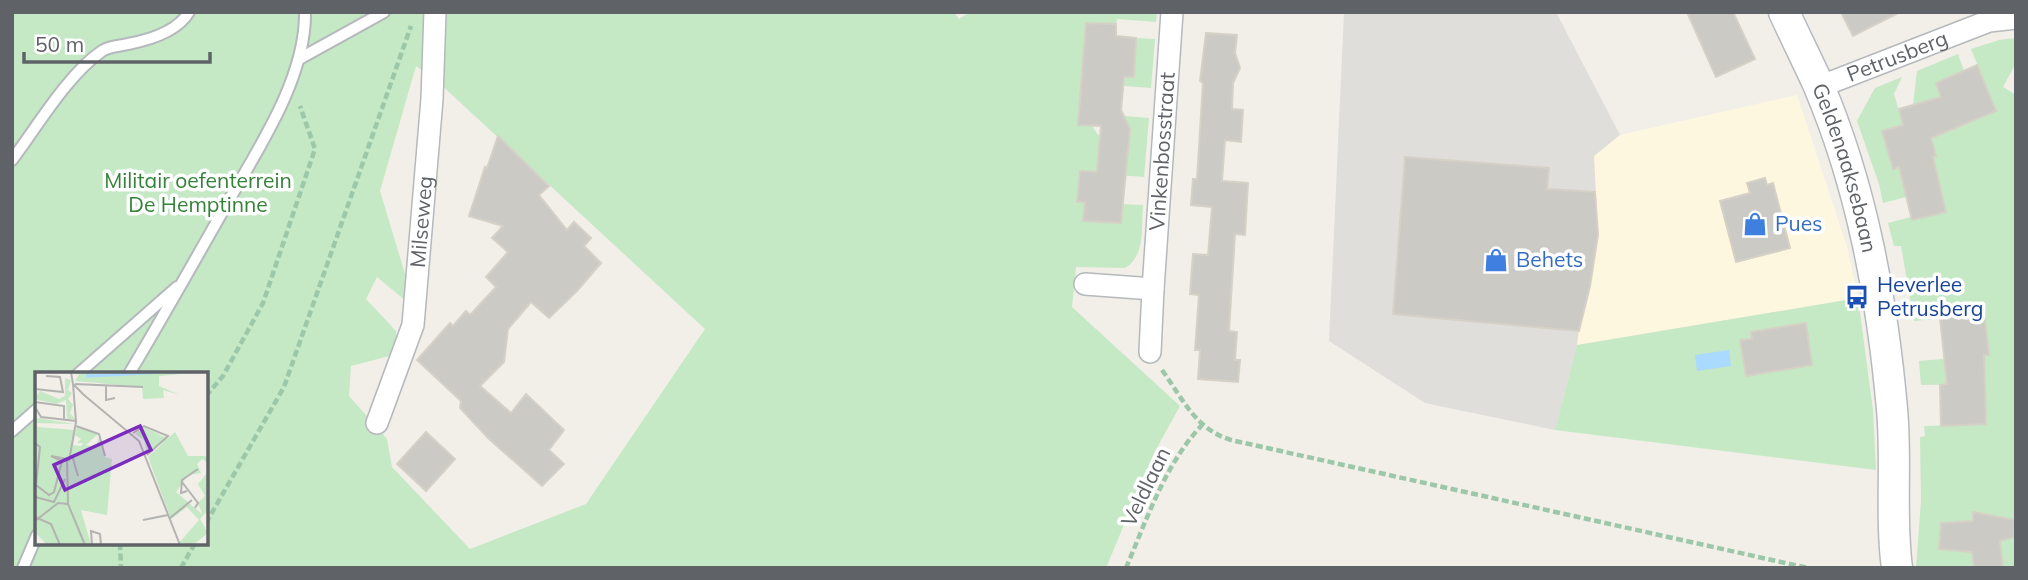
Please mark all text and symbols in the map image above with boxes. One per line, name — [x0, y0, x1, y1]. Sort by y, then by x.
scale bar — [24, 21, 210, 65]
street label: Petrusberg — [1843, 24, 1951, 87]
text: 50 m — [35, 31, 84, 57]
street label: Vinkenbosstraat — [1143, 71, 1180, 232]
street label: Geldenaaksebaan — [1807, 79, 1883, 255]
park label: Militair oefenterrein De Hemptinne — [104, 167, 292, 217]
street label: Milseweg — [404, 175, 437, 269]
shop icon: Pues — [1741, 210, 1769, 238]
place label: Pues — [1775, 210, 1823, 236]
shop icon: Behets — [1482, 246, 1510, 274]
place label: Behets — [1516, 246, 1583, 272]
place label: Heverlee Petrusberg — [1877, 271, 1983, 321]
bus stop icon: Heverlee Petrusberg — [1843, 283, 1871, 311]
inset map — [35, 372, 208, 545]
street label: Veldlaan — [1115, 443, 1175, 530]

